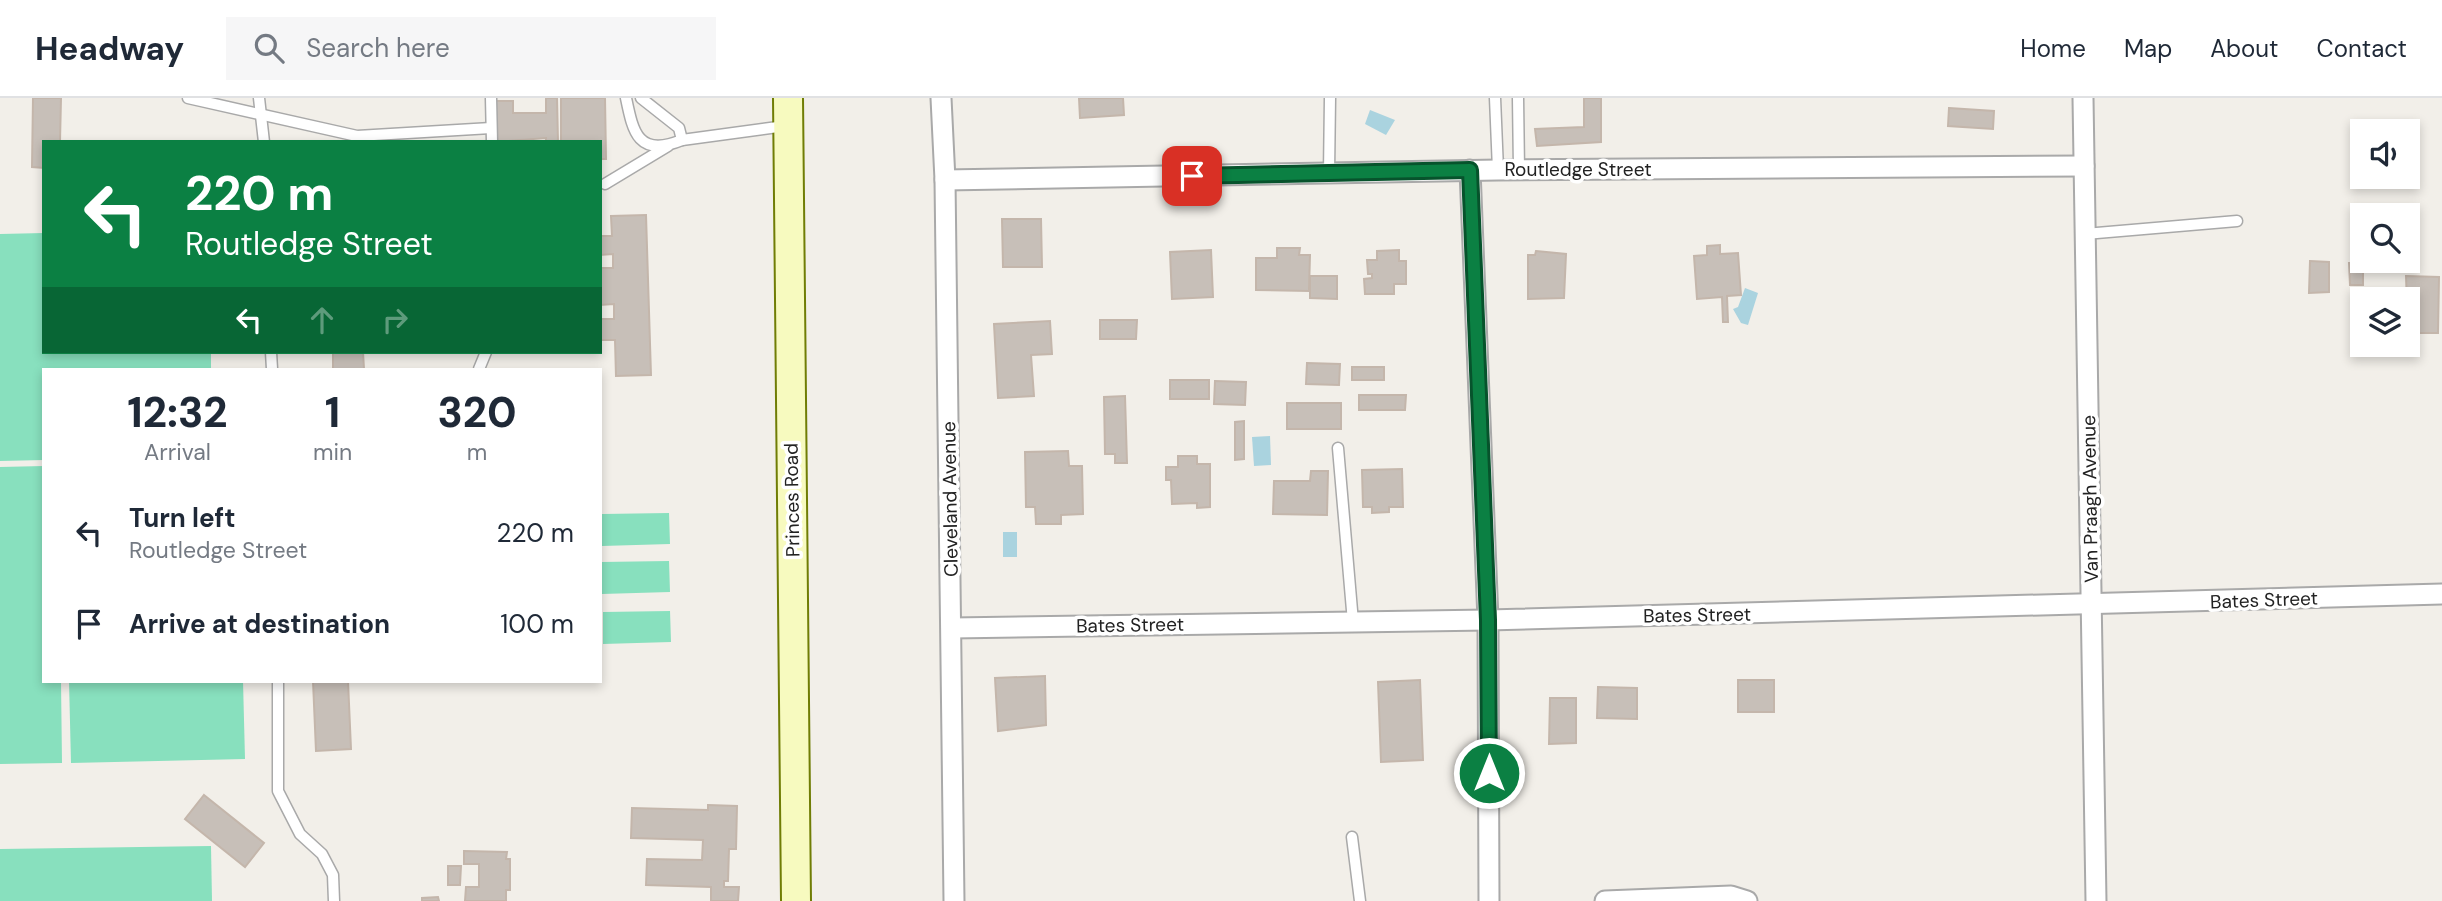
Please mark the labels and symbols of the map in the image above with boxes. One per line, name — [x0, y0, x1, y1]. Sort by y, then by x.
pin — [1162, 146, 1222, 206]
street label: Routledge Street — [1504, 157, 1652, 182]
street label: Van Praagh Avenue — [2076, 415, 2104, 583]
street label: Cleveland Avenue — [936, 421, 964, 577]
street label: Princes Road — [779, 443, 805, 557]
street label: Bates Street — [2210, 586, 2318, 614]
street label: Bates Street — [1643, 602, 1751, 628]
street label: Bates Street — [1076, 612, 1184, 638]
position arrow — [1452, 736, 1526, 810]

